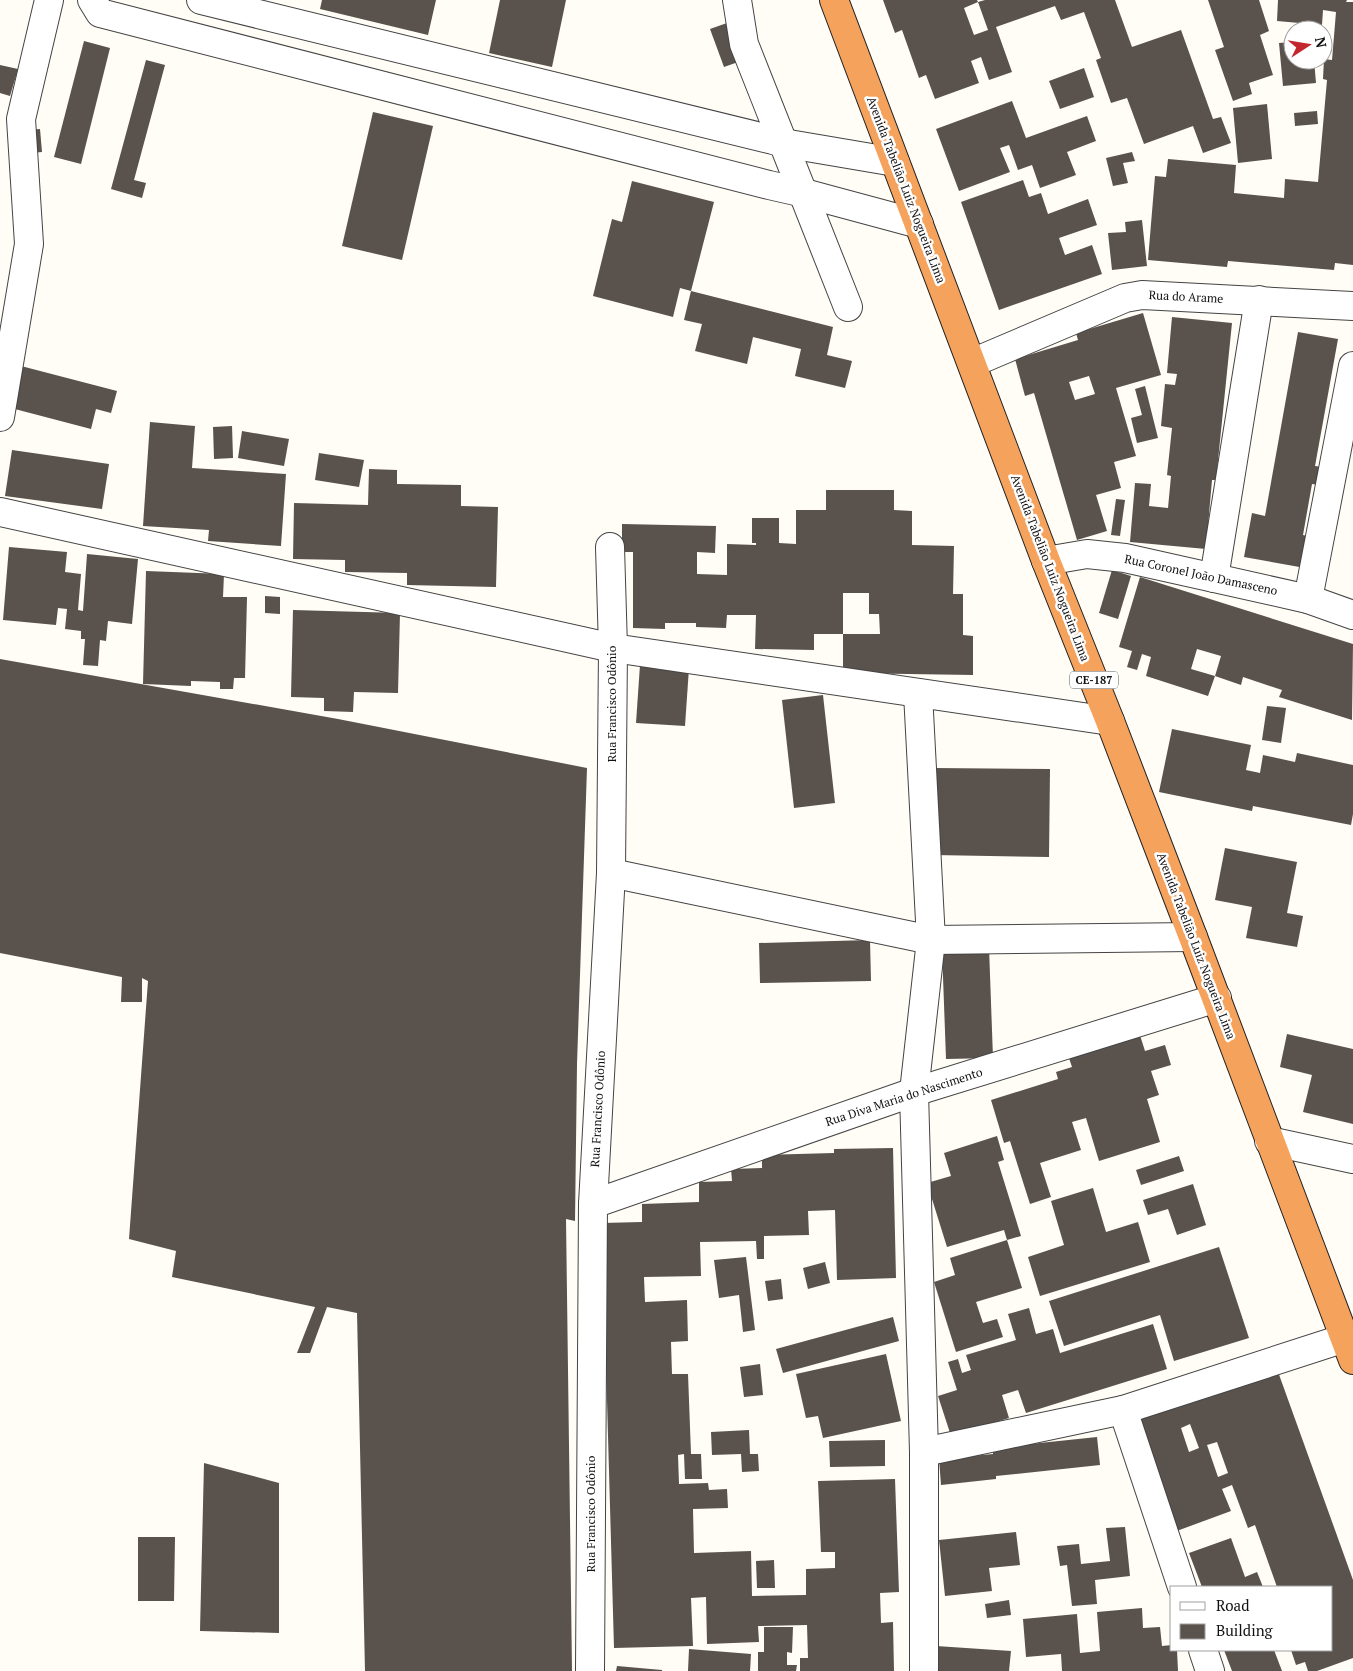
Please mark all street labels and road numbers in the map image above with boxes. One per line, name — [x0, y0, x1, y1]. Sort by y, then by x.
street label: Avenida Tabelião Luiz Nogueira Lima — [864, 94, 949, 285]
street label: Rua do Arame — [1148, 287, 1224, 306]
street label: Avenida Tabelião Luiz Nogueira Lima — [1008, 472, 1093, 663]
street label: Rua Coronel João Damasceno — [1123, 551, 1279, 598]
street label: Rua Francisco Odônio — [604, 645, 619, 762]
road number: CE-187 — [1070, 672, 1118, 688]
street label: Avenida Tabelião Luiz Nogueira Lima — [1154, 850, 1239, 1041]
street label: Rua Francisco Odônio — [587, 1050, 608, 1168]
street label: Rua Diva Maria do Nascimento — [823, 1064, 985, 1129]
street label: Rua Francisco Odônio — [583, 1455, 598, 1572]

